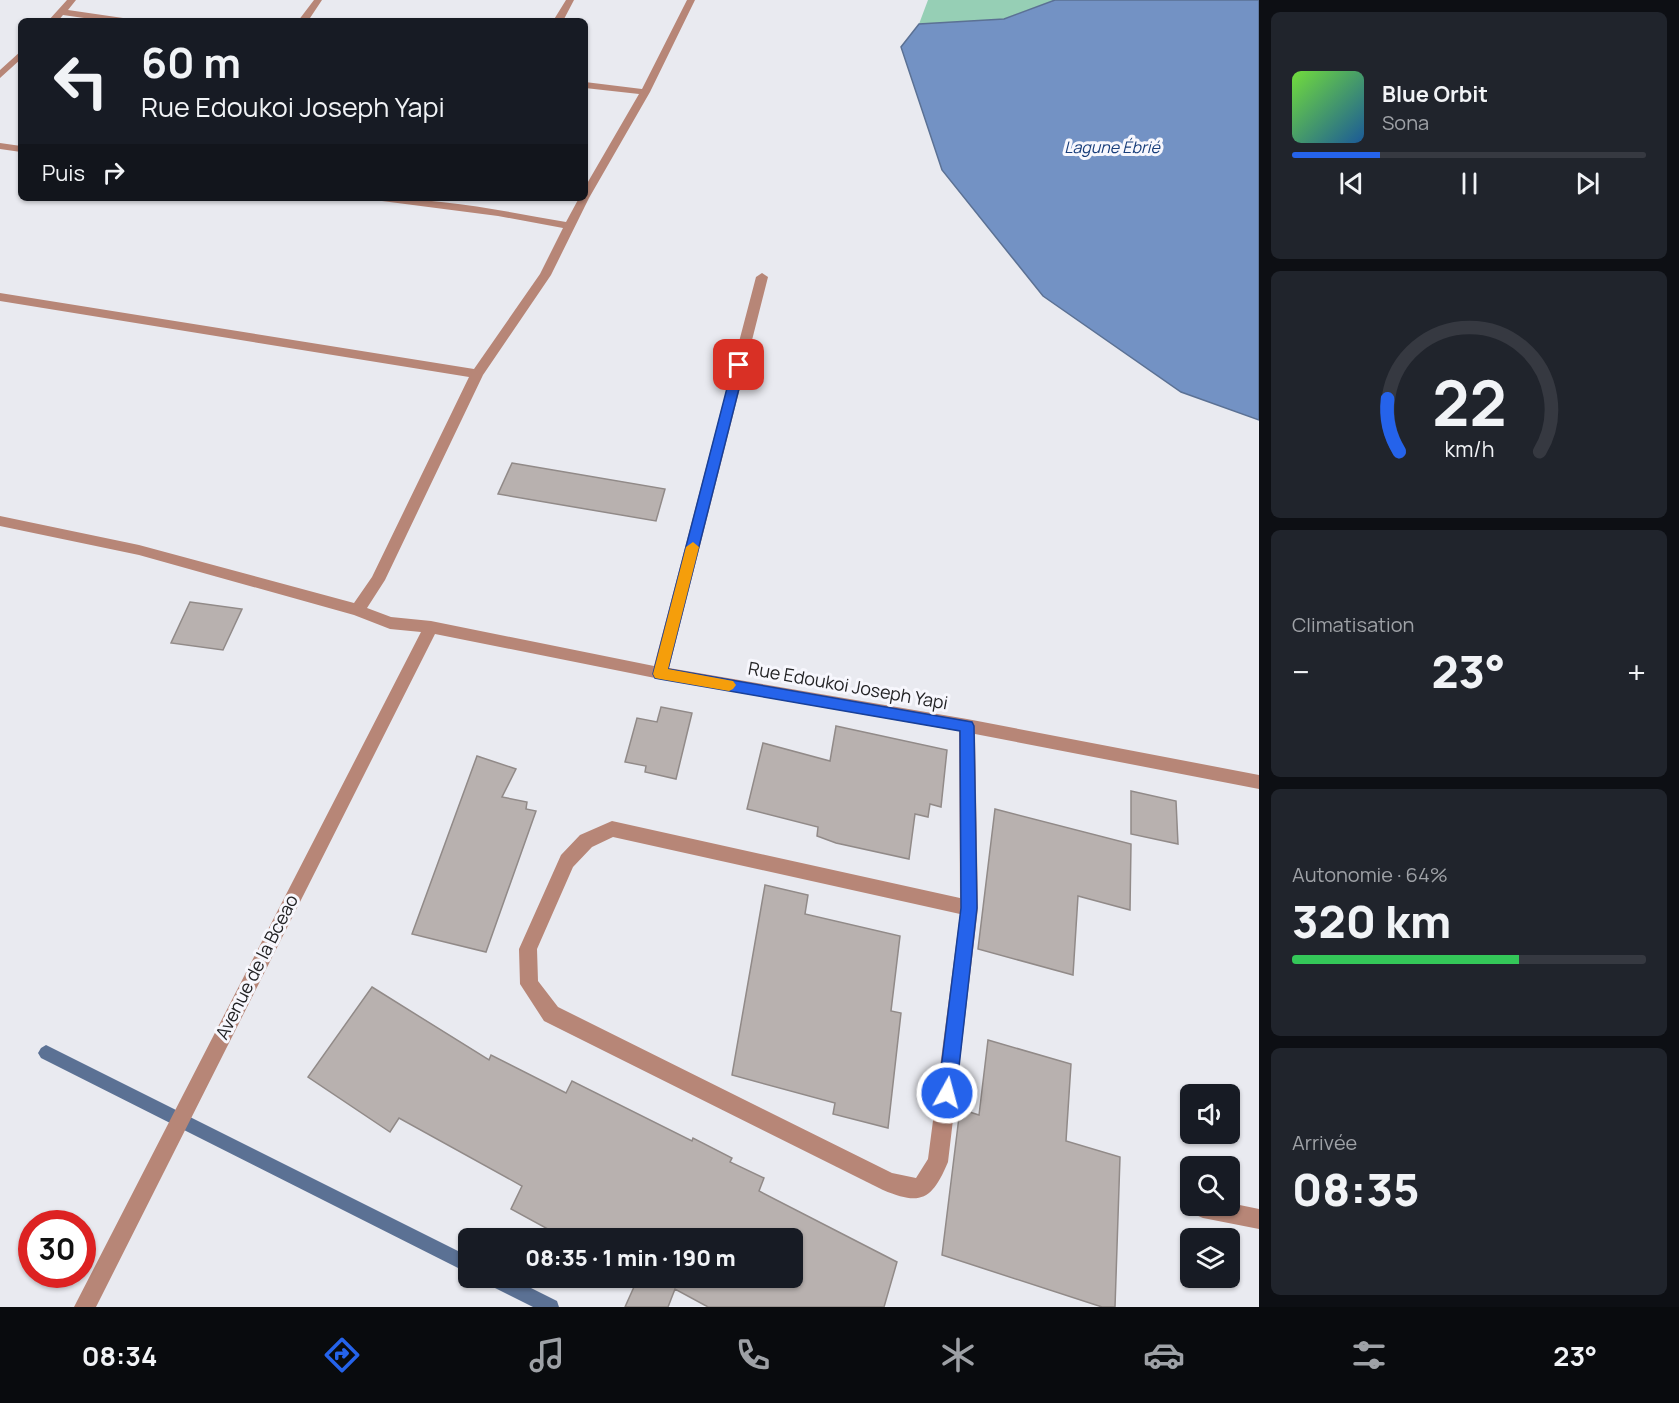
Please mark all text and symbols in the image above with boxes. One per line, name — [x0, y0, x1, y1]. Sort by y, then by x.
text: 60 m — [141, 33, 241, 91]
icon: left — [42, 42, 120, 120]
text: Blue Orbit — [1382, 79, 1488, 109]
text: Rue Edoukoi Joseph Yapi — [141, 88, 445, 125]
text: Sona — [1382, 109, 1429, 136]
water label: Lagune Ébrié — [1064, 136, 1161, 158]
icon: right — [97, 156, 130, 189]
text: Puis — [42, 158, 85, 188]
icon: previous — [1335, 167, 1368, 200]
icon: pause — [1453, 167, 1486, 200]
icon: next — [1571, 167, 1604, 200]
pin — [713, 339, 764, 390]
icon: arrive — [722, 348, 755, 381]
text: 22 — [1432, 359, 1506, 445]
text: km/h — [1444, 434, 1494, 463]
text: Climatisation — [1292, 611, 1414, 638]
text: 23° — [1431, 640, 1505, 702]
text: − — [1292, 649, 1310, 694]
text: + — [1627, 649, 1646, 694]
street label: Rue Edoukoi Joseph Yapi — [746, 656, 950, 714]
text: Autonomie · 64% — [1292, 861, 1448, 888]
street label: Avenue de la Bceao — [209, 890, 303, 1043]
text: 320 km — [1292, 890, 1451, 952]
position arrow — [915, 1061, 979, 1125]
map controls — [1180, 1084, 1240, 1288]
button: sound — [1180, 1084, 1240, 1144]
text: Arrivée — [1292, 1129, 1357, 1156]
button: search — [1180, 1156, 1240, 1216]
text: 08:35 — [1292, 1158, 1420, 1220]
speed limit sign: 30 — [18, 1210, 96, 1288]
button: layers — [1180, 1228, 1240, 1288]
text: 08:35 · 1 min · 190 m — [525, 1243, 736, 1273]
icon: directions — [321, 1334, 363, 1376]
icon: music — [526, 1334, 568, 1376]
icon: phone — [732, 1334, 774, 1376]
icon: climate — [937, 1334, 979, 1376]
icon: car — [1143, 1334, 1185, 1376]
icon: filters — [1348, 1334, 1390, 1376]
text: 08:34 — [82, 1337, 157, 1374]
text: 23° — [1553, 1337, 1597, 1374]

